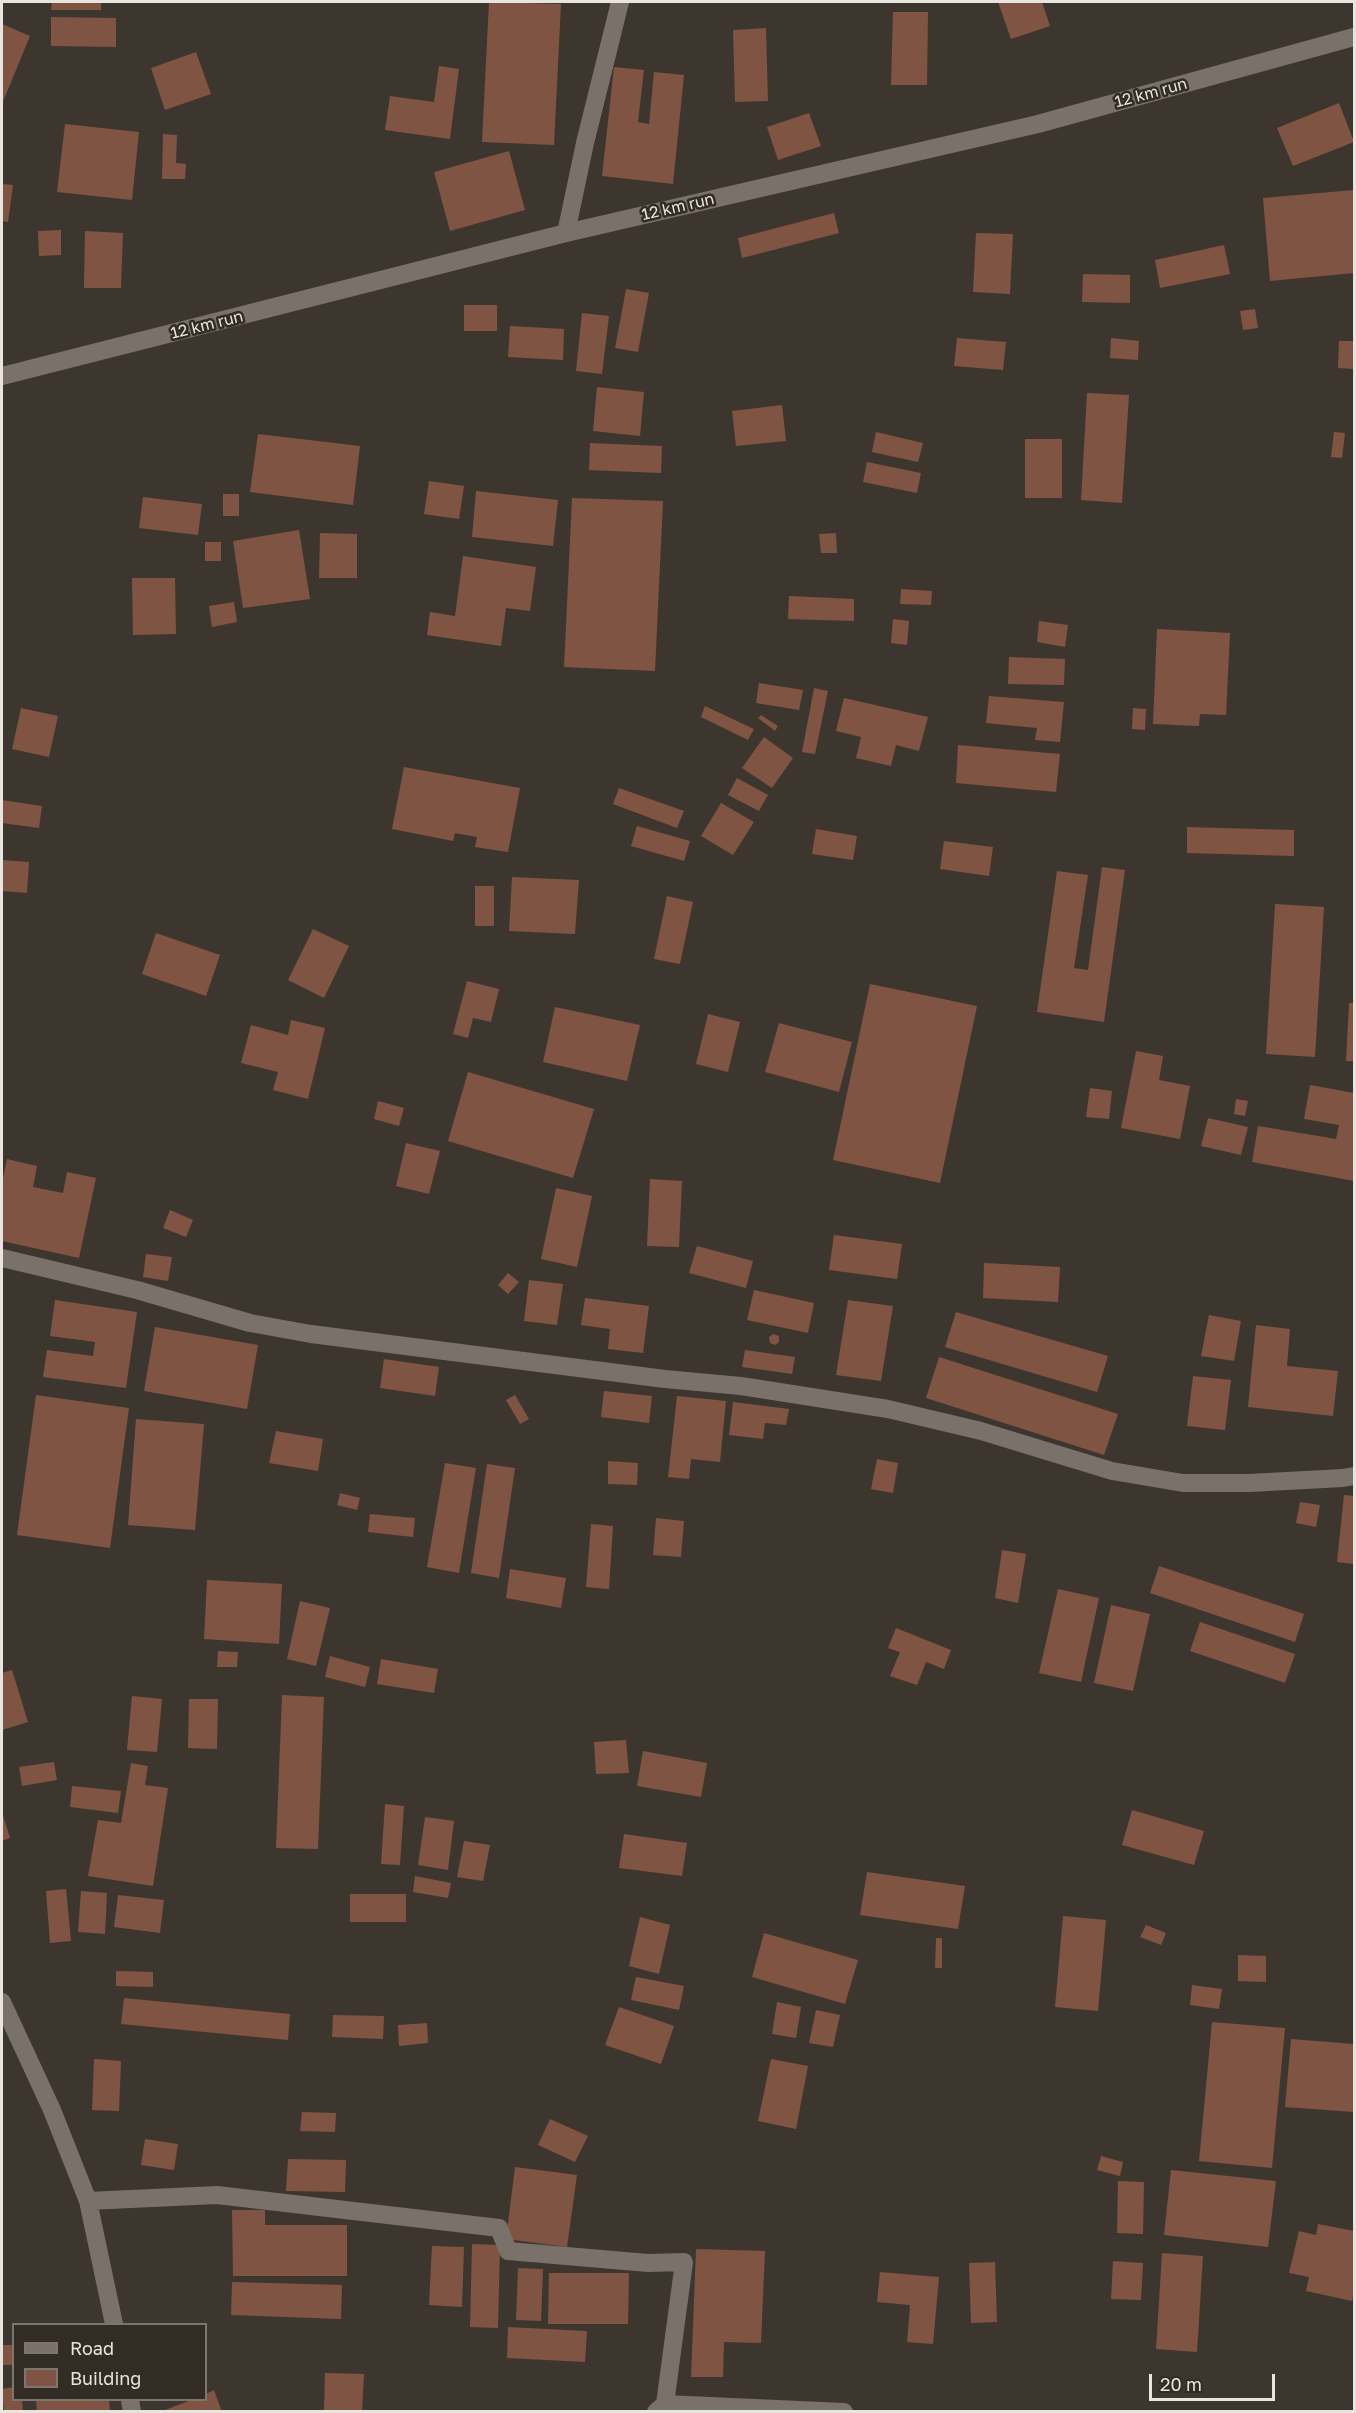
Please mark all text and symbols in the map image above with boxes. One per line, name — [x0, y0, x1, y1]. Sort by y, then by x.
street label: 12 km run — [1113, 74, 1189, 112]
street label: 12 km run — [640, 189, 716, 225]
street label: 12 km run — [169, 307, 245, 343]
legend — [12, 2323, 207, 2401]
text: Road — [70, 2337, 114, 2359]
scale bar — [1152, 2362, 1278, 2400]
text: Building — [70, 2367, 141, 2389]
text: 20 m — [1160, 2373, 1202, 2395]

